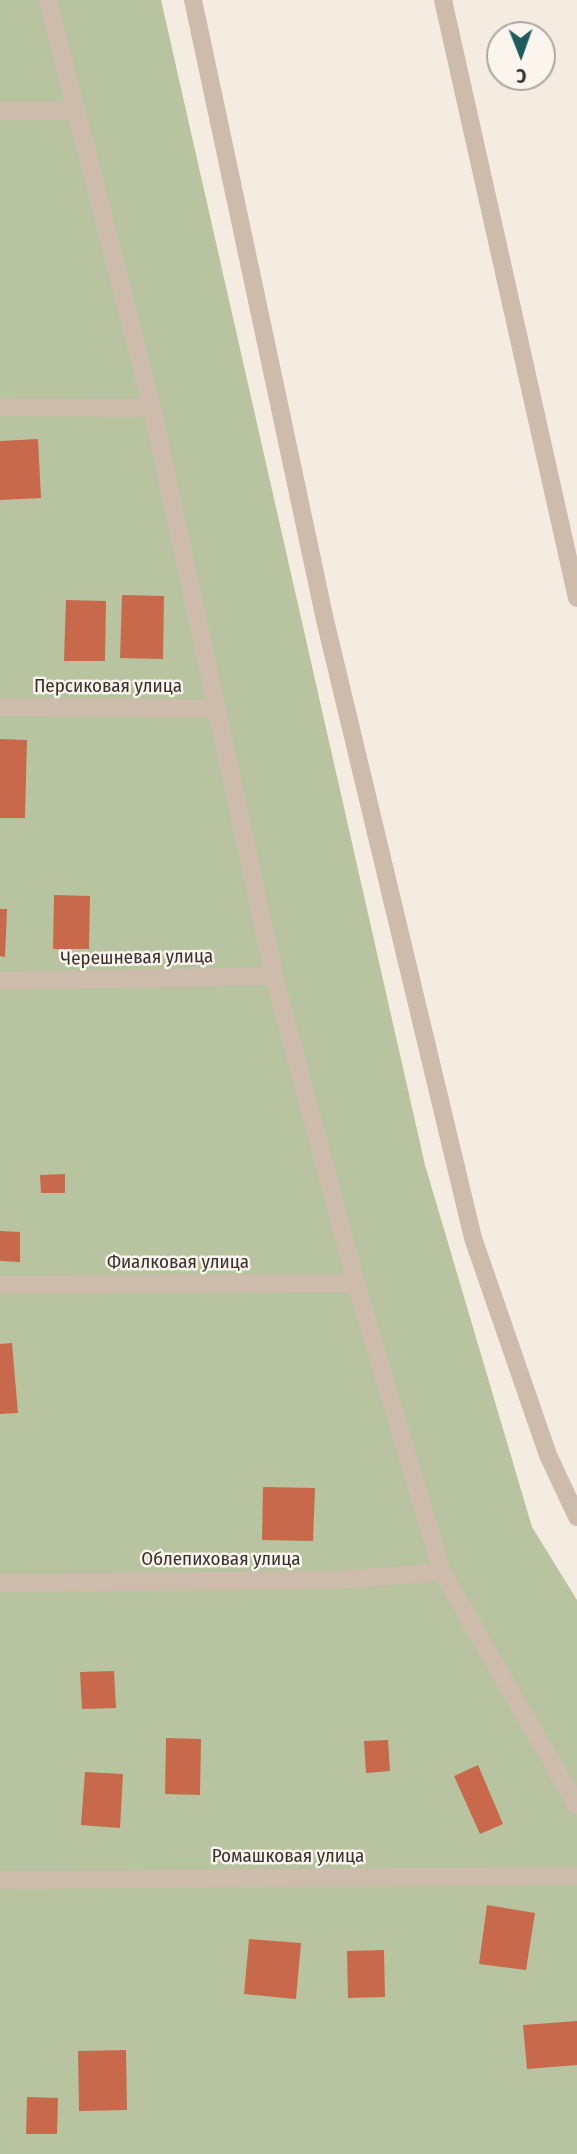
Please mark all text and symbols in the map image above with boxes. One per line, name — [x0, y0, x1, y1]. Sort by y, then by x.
north arrow — [486, 21, 556, 91]
text: С — [516, 64, 527, 87]
street label: Персиковая улица — [34, 676, 182, 698]
street label: Черешневая улица — [61, 945, 213, 971]
street label: Фиалковая улица — [107, 1252, 249, 1274]
street label: Облепиховая улица — [141, 1549, 301, 1571]
street label: Ромашковая улица — [212, 1846, 364, 1868]

